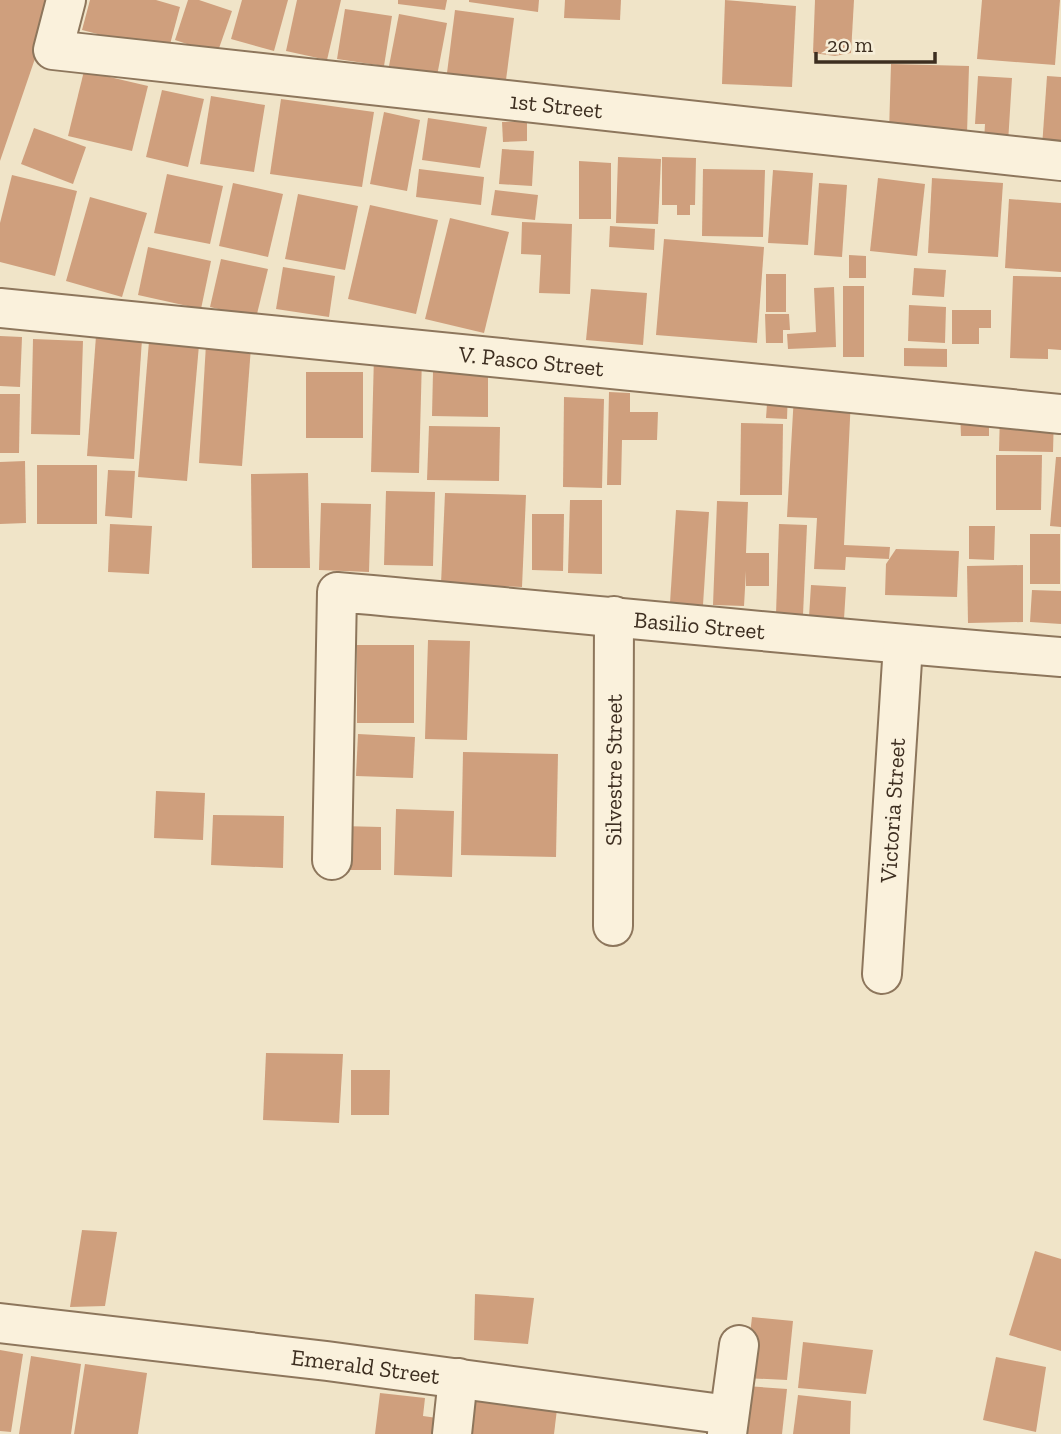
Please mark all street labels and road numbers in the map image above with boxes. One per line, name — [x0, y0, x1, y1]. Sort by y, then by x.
street label: 1st Street — [508, 86, 605, 124]
street label: V. Pasco Street — [456, 340, 606, 382]
street label: Basilio Street — [632, 605, 767, 645]
street label: Silvestre Street — [599, 694, 628, 846]
street label: Victoria Street — [874, 737, 911, 885]
street label: Emerald Street — [290, 1343, 442, 1390]

